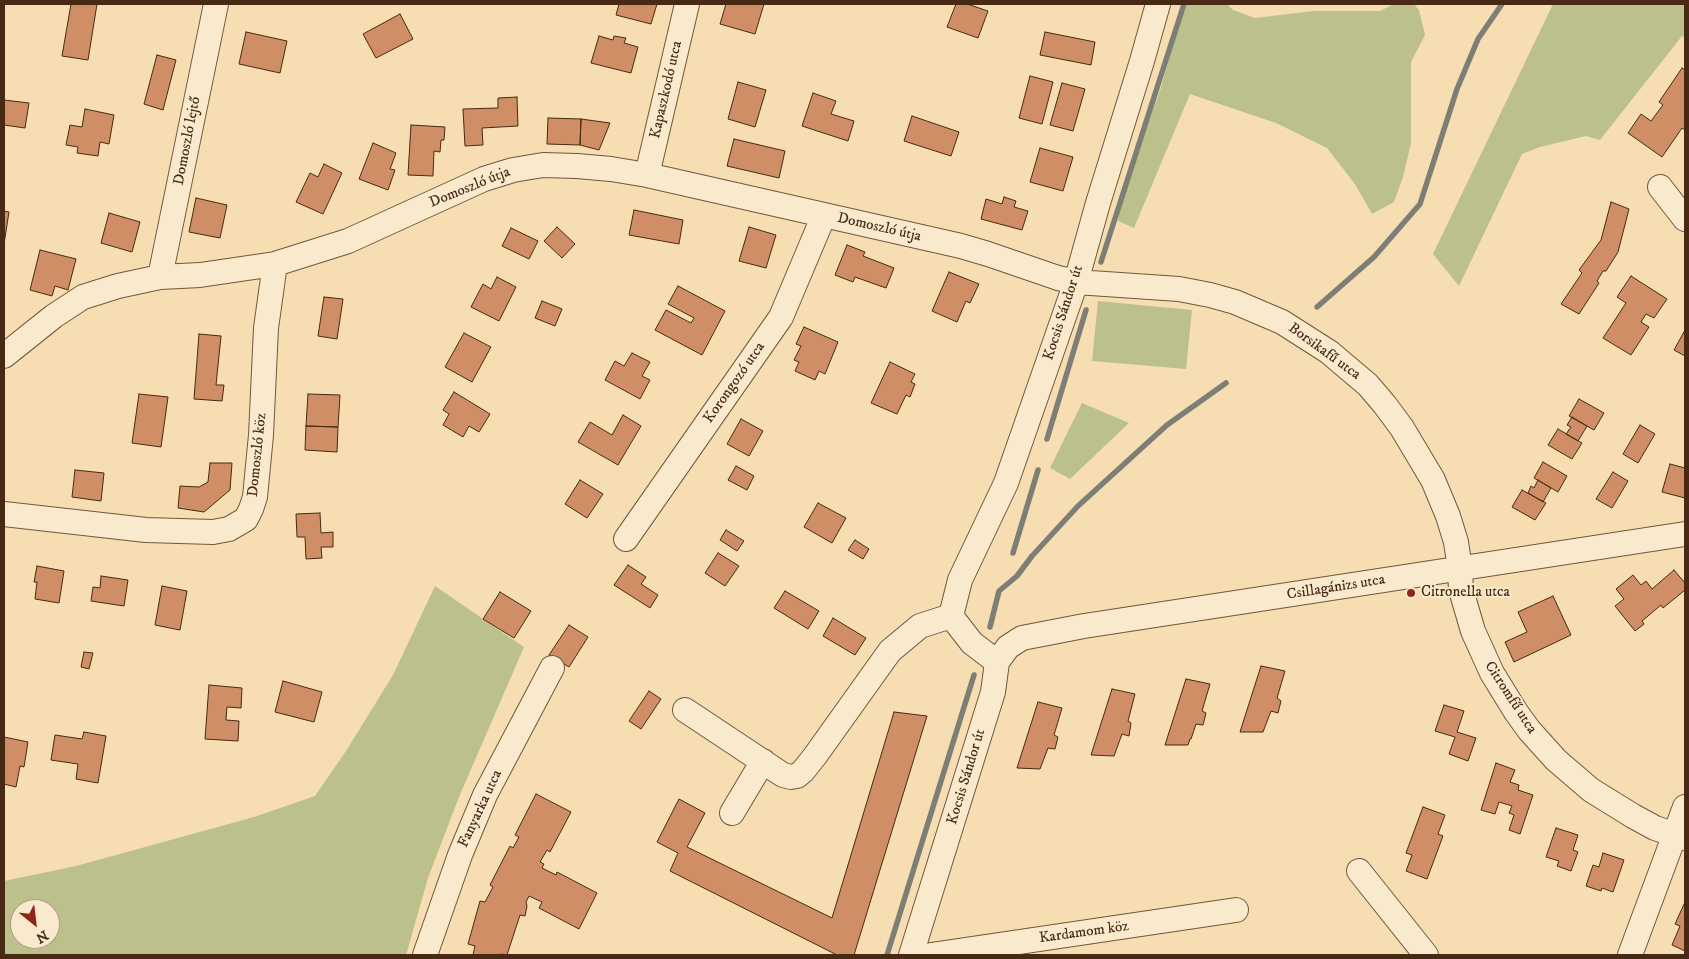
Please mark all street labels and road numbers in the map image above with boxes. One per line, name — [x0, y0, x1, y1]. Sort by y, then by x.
street label: Kapaszkodó utca — [647, 39, 687, 141]
street label: Domoszló lejtő — [171, 95, 205, 187]
street label: Domoszló útja — [427, 164, 513, 212]
street label: Domoszló útja — [835, 210, 923, 246]
street label: Kocsis Sándor út — [1040, 263, 1088, 363]
street label: Borsikafű utca — [1284, 320, 1364, 384]
street label: Korongozó utca — [700, 339, 770, 427]
street label: Domoszló köz — [245, 412, 271, 498]
street label: Csillagánizs utca — [1286, 571, 1386, 605]
street label: Citromfű utca — [1480, 658, 1540, 738]
street label: Kocsis Sándor út — [944, 727, 990, 827]
street label: Fanyarka utca — [455, 767, 507, 851]
street label: Kardamom köz — [1038, 918, 1130, 948]

